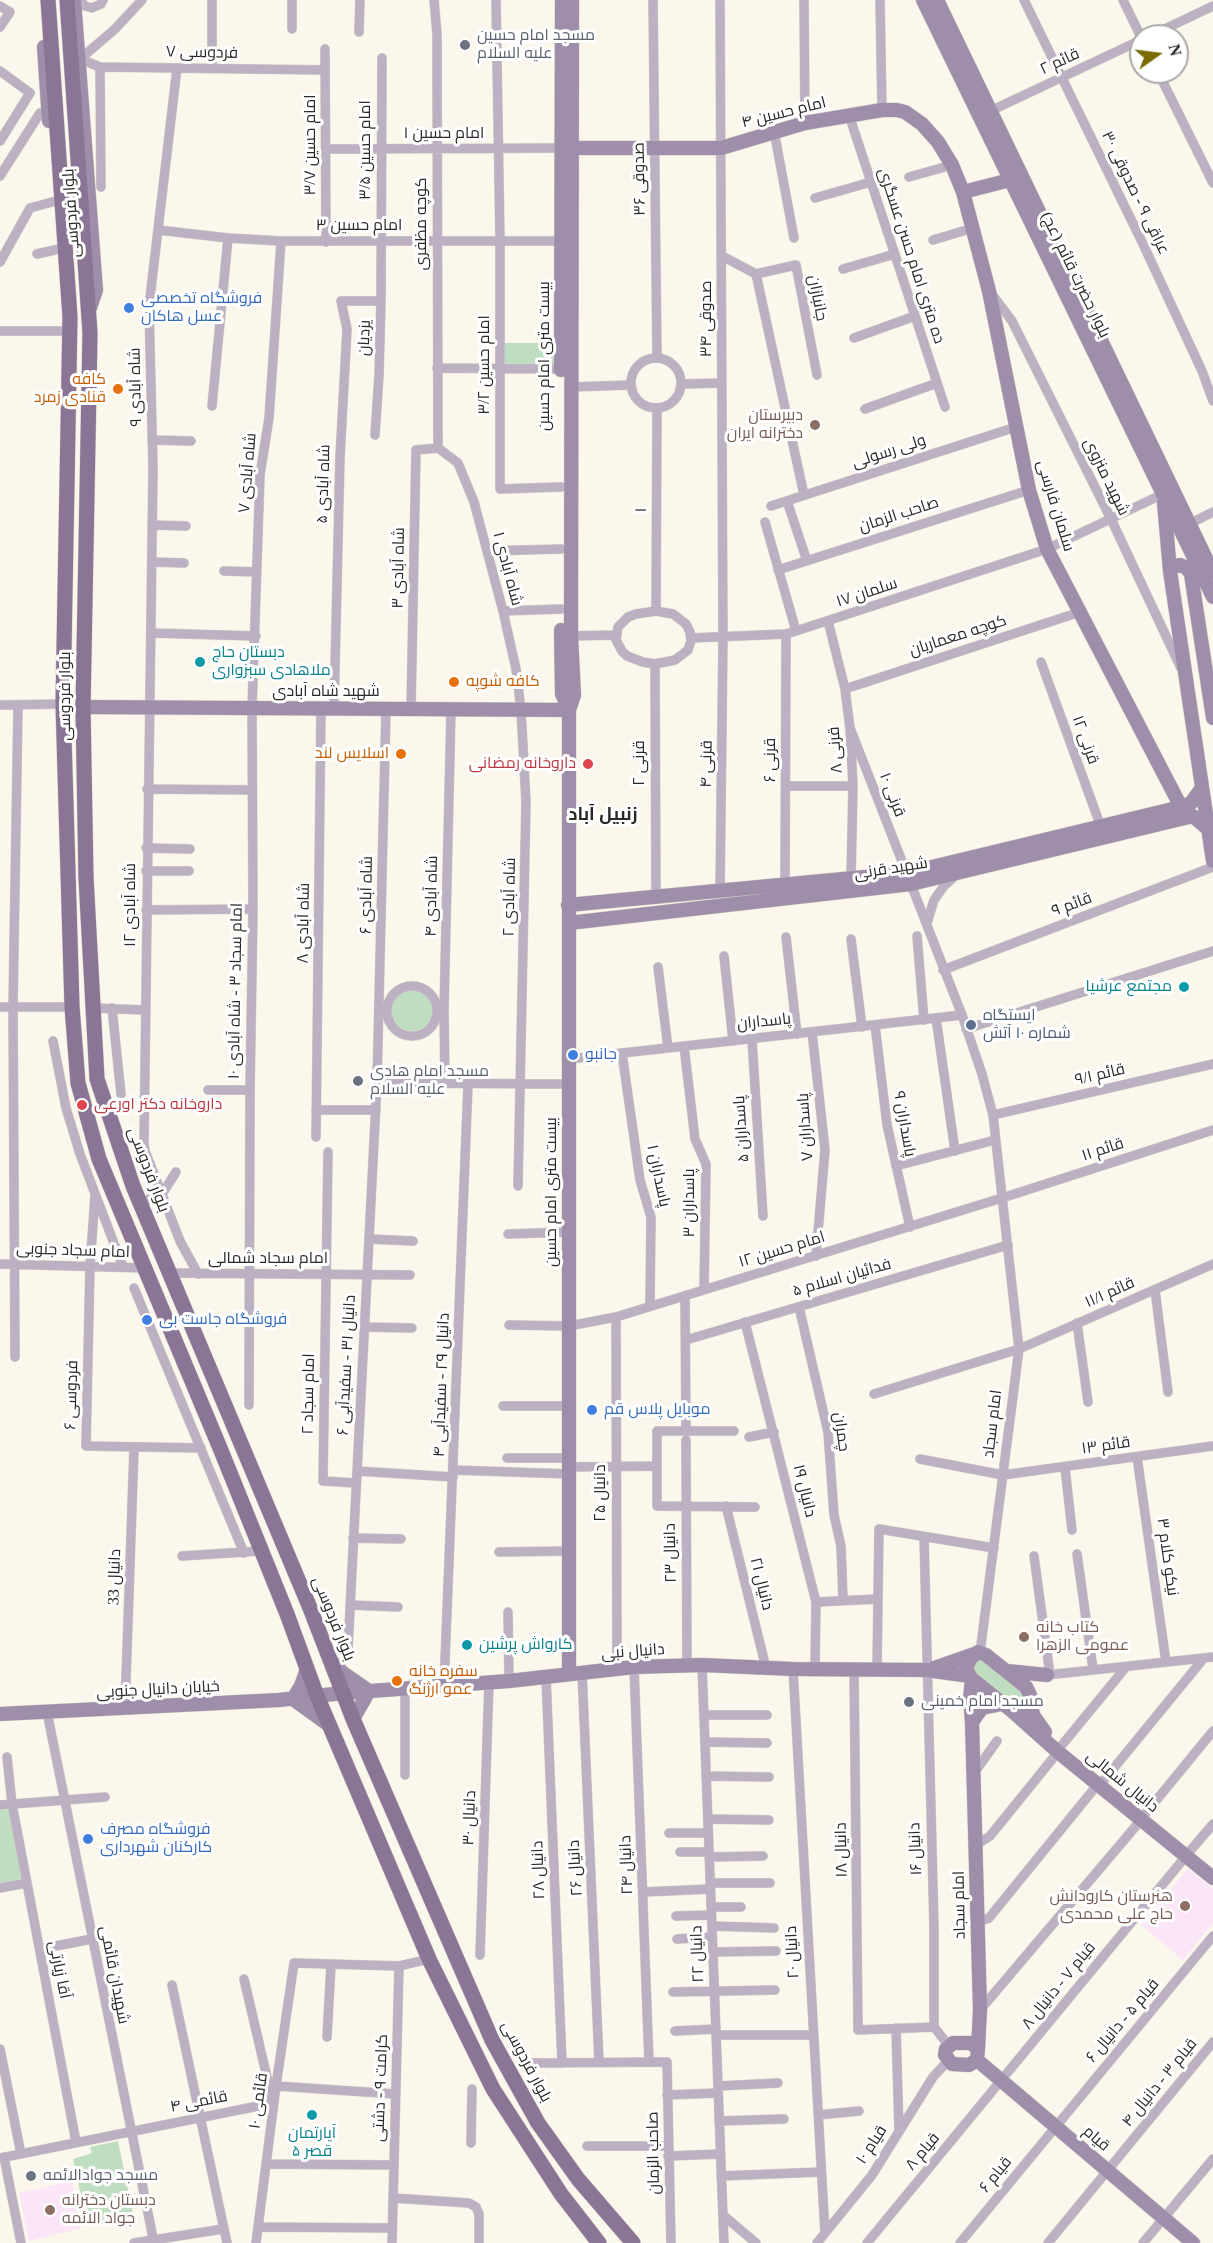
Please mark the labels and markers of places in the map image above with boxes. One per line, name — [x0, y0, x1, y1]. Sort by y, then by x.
place label: مسجد امام حسین علیه السلام — [477, 26, 595, 64]
marker: مسجد امام حسین علیه السلام — [458, 38, 472, 52]
place label: فروشگاه تخصصی عسل هاکان — [141, 289, 262, 327]
marker: فروشگاه تخصصی عسل هاکان — [122, 301, 136, 315]
place label: کافه قنادی زمرد — [34, 370, 106, 408]
marker: کافه قنادی زمرد — [111, 382, 125, 396]
place label: دبیرستان دخترانه ایران — [727, 406, 803, 444]
marker: دبیرستان دخترانه ایران — [808, 418, 822, 432]
place label: دبستان حاج ملاهادی سبزواری — [212, 643, 331, 681]
marker: دبستان حاج ملاهادی سبزواری — [193, 655, 207, 669]
place label: کافه شوپه — [466, 672, 540, 692]
marker: کافه شوپه — [447, 675, 461, 689]
place label: اسلایس لند — [315, 744, 389, 764]
marker: اسلایس لند — [394, 747, 408, 761]
place label: داروخانه رمضانی — [469, 754, 576, 774]
marker: داروخانه رمضانی — [581, 757, 595, 771]
place label: مجتمع عرشیا — [1086, 977, 1172, 997]
marker: مجتمع عرشیا — [1177, 980, 1191, 994]
place label: ایستگاه شماره ۱۰ آتش — [983, 1006, 1071, 1044]
marker: ایستگاه شماره ۱۰ آتش — [964, 1018, 978, 1032]
place label: جانبو — [585, 1045, 617, 1065]
marker: جانبو — [566, 1048, 580, 1062]
place label: مسجد امام هادی علیه السلام — [370, 1062, 489, 1100]
marker: مسجد امام هادی علیه السلام — [351, 1074, 365, 1088]
place label: داروخانه دکتر اورعی — [94, 1095, 222, 1115]
marker: داروخانه دکتر اورعی — [75, 1098, 89, 1112]
place label: فروشگاه جاست بی — [159, 1310, 287, 1330]
marker: فروشگاه جاست بی — [140, 1313, 154, 1327]
place label: موبایل پلاس قم — [604, 1400, 711, 1420]
marker: موبایل پلاس قم — [585, 1403, 599, 1417]
place label: کتاب خانه عمومی الزهرا — [1036, 1618, 1129, 1656]
marker: کتاب خانه عمومی الزهرا — [1017, 1630, 1031, 1644]
place label: کارواش پرشین — [479, 1635, 573, 1655]
marker: کارواش پرشین — [460, 1638, 474, 1652]
place label: سفره خانه عمو ارژنگ — [409, 1662, 478, 1700]
marker: سفره خانه عمو ارژنگ — [390, 1674, 404, 1688]
place label: مسجد امام خمینی — [921, 1692, 1044, 1712]
marker: مسجد امام خمینی — [902, 1695, 916, 1709]
place label: فروشگاه مصرف کارکنان شهرداری — [100, 1820, 212, 1858]
marker: فروشگاه مصرف کارکنان شهرداری — [81, 1832, 95, 1846]
place label: هنرستان کارودانش حاج علی محمدی — [1050, 1887, 1173, 1925]
marker: هنرستان کارودانش حاج علی محمدی — [1178, 1899, 1192, 1913]
marker: آپارتمان قصر ۵ — [305, 2108, 319, 2122]
place label: آپارتمان قصر ۵ — [288, 2124, 336, 2162]
place label: مسجد جوادالائمه — [43, 2166, 158, 2186]
marker: مسجد جوادالائمه — [24, 2169, 38, 2183]
place label: دبستان دخترانه جواد الائمه — [62, 2191, 156, 2229]
marker: دبستان دخترانه جواد الائمه — [43, 2203, 57, 2217]

